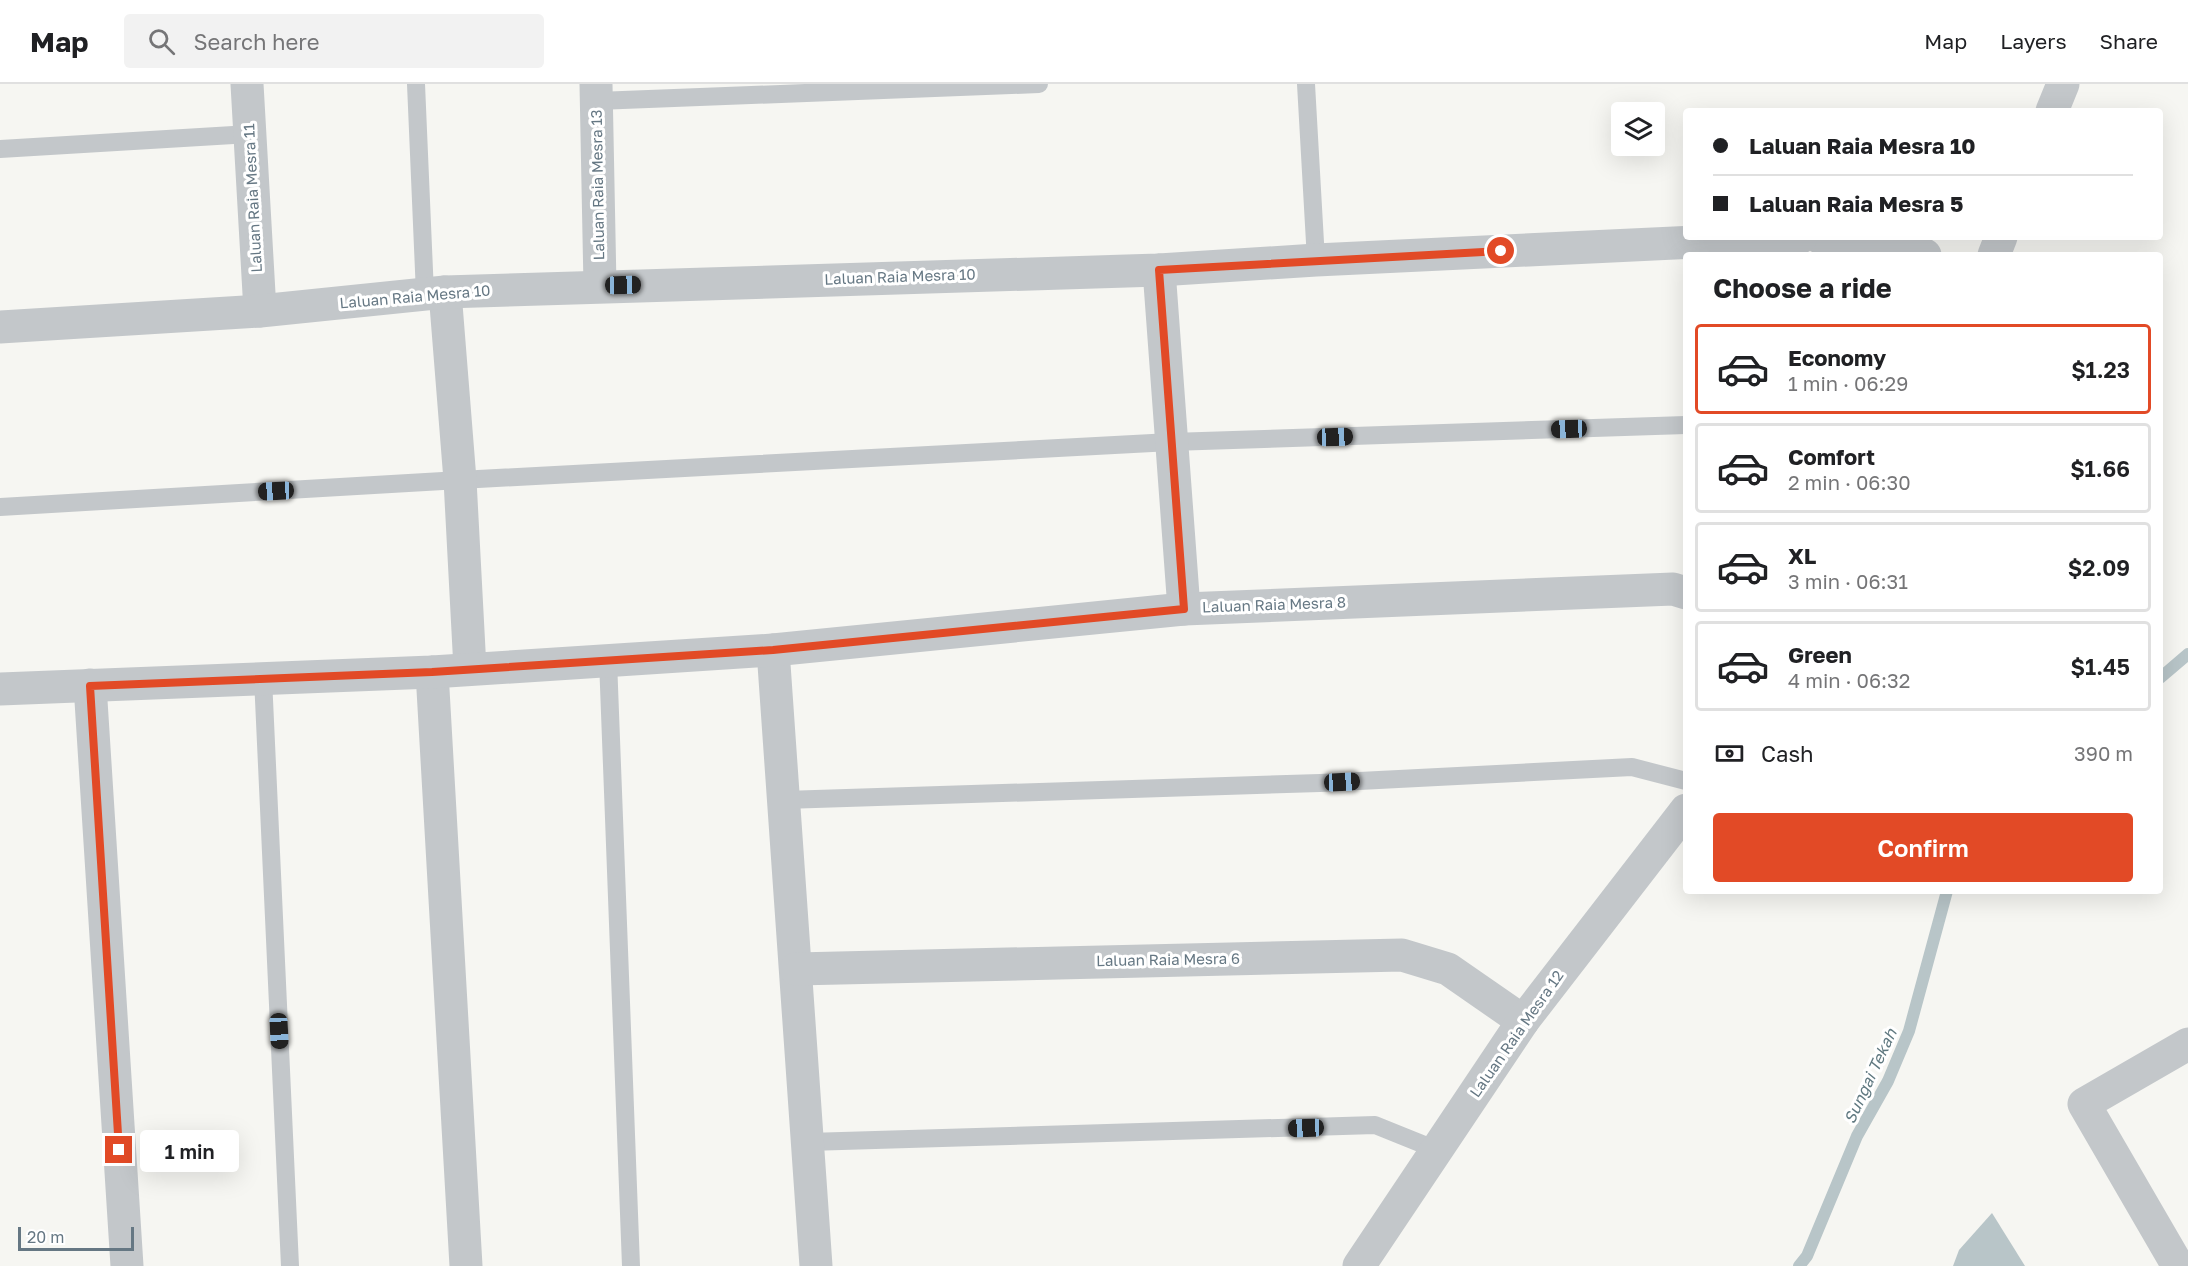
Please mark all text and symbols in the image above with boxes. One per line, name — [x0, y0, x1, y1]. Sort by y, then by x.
search box — [124, 14, 544, 68]
text: Map — [30, 25, 88, 58]
icon: search — [145, 25, 178, 58]
text: Search here — [193, 28, 319, 55]
text: Map — [1924, 28, 1967, 54]
text: Layers — [2000, 28, 2067, 54]
text: Share — [2100, 28, 2158, 54]
map controls — [1611, 102, 1665, 156]
button: layers — [1611, 102, 1665, 156]
street label: Laluan Raia Mesra 13 — [587, 109, 607, 261]
street label: Laluan Raia Mesra 11 — [239, 123, 265, 273]
text: Laluan Raia Mesra 10 — [1749, 132, 1976, 159]
text: Laluan Raia Mesra 5 — [1749, 190, 1963, 217]
route start — [1487, 237, 1514, 264]
street label: Laluan Raia Mesra 10 — [824, 264, 976, 288]
text: Choose a ride — [1713, 272, 1892, 304]
car — [605, 276, 641, 294]
street label: Laluan Raia Mesra 10 — [339, 280, 491, 312]
icon: car — [1716, 342, 1770, 396]
text: Economy — [1788, 344, 1886, 371]
text: $1.23 — [2071, 356, 2130, 383]
text: 1 min · 06:29 — [1788, 371, 1908, 395]
car — [1551, 419, 1587, 439]
car — [1317, 427, 1353, 447]
icon: car — [1716, 441, 1770, 495]
text: Comfort — [1788, 443, 1875, 470]
text: $1.66 — [2070, 455, 2130, 482]
text: 2 min · 06:30 — [1788, 470, 1911, 494]
car — [258, 481, 294, 501]
icon: car — [1716, 540, 1770, 594]
text: XL — [1788, 542, 1816, 569]
text: $2.09 — [2068, 554, 2130, 581]
text: 3 min · 06:31 — [1788, 569, 1908, 593]
street label: Laluan Raia Mesra 8 — [1202, 592, 1346, 616]
icon: car — [1716, 639, 1770, 693]
text: Green — [1788, 641, 1852, 668]
text: $1.45 — [2071, 653, 2130, 680]
text: 4 min · 06:32 — [1788, 668, 1910, 692]
icon: cash — [1713, 737, 1746, 770]
text: Cash — [1761, 740, 1814, 767]
text: 390 m — [2074, 741, 2133, 765]
car — [1324, 772, 1360, 792]
button: Confirm — [1713, 813, 2133, 882]
street label: Laluan Raia Mesra 6 — [1096, 949, 1240, 969]
street label: Laluan Raia Mesra 12 — [1466, 967, 1567, 1100]
car — [269, 1013, 289, 1049]
water label: Sungai Tekah — [1839, 1024, 1901, 1127]
car — [1288, 1118, 1324, 1138]
callout: 1 min — [140, 1129, 239, 1171]
route end — [105, 1136, 132, 1163]
text: 1 min — [164, 1139, 215, 1163]
scale bar — [18, 1224, 134, 1252]
text: 20 m — [27, 1227, 64, 1247]

